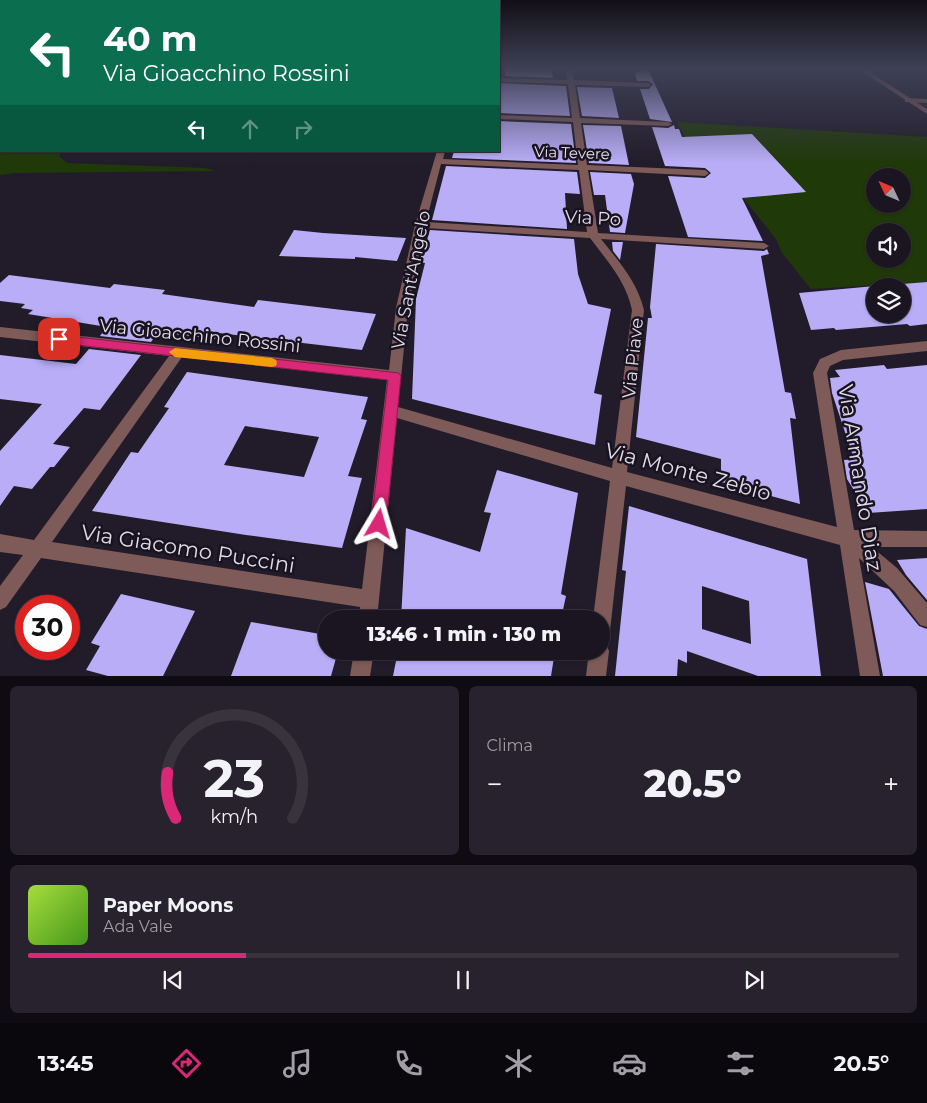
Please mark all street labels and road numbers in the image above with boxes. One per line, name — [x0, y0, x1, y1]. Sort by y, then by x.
street label: Via Tevere — [534, 142, 610, 163]
street label: Via Po — [564, 206, 622, 230]
street label: Via Sant'Angelo — [387, 209, 435, 351]
street label: Via Gioacchino Rossini — [98, 315, 302, 357]
street label: Via Piave — [618, 316, 648, 399]
street label: Via Armando Diaz — [833, 383, 888, 573]
street label: Via Monte Zebio — [602, 437, 774, 506]
street label: Via Giacomo Puccini — [80, 519, 297, 578]

